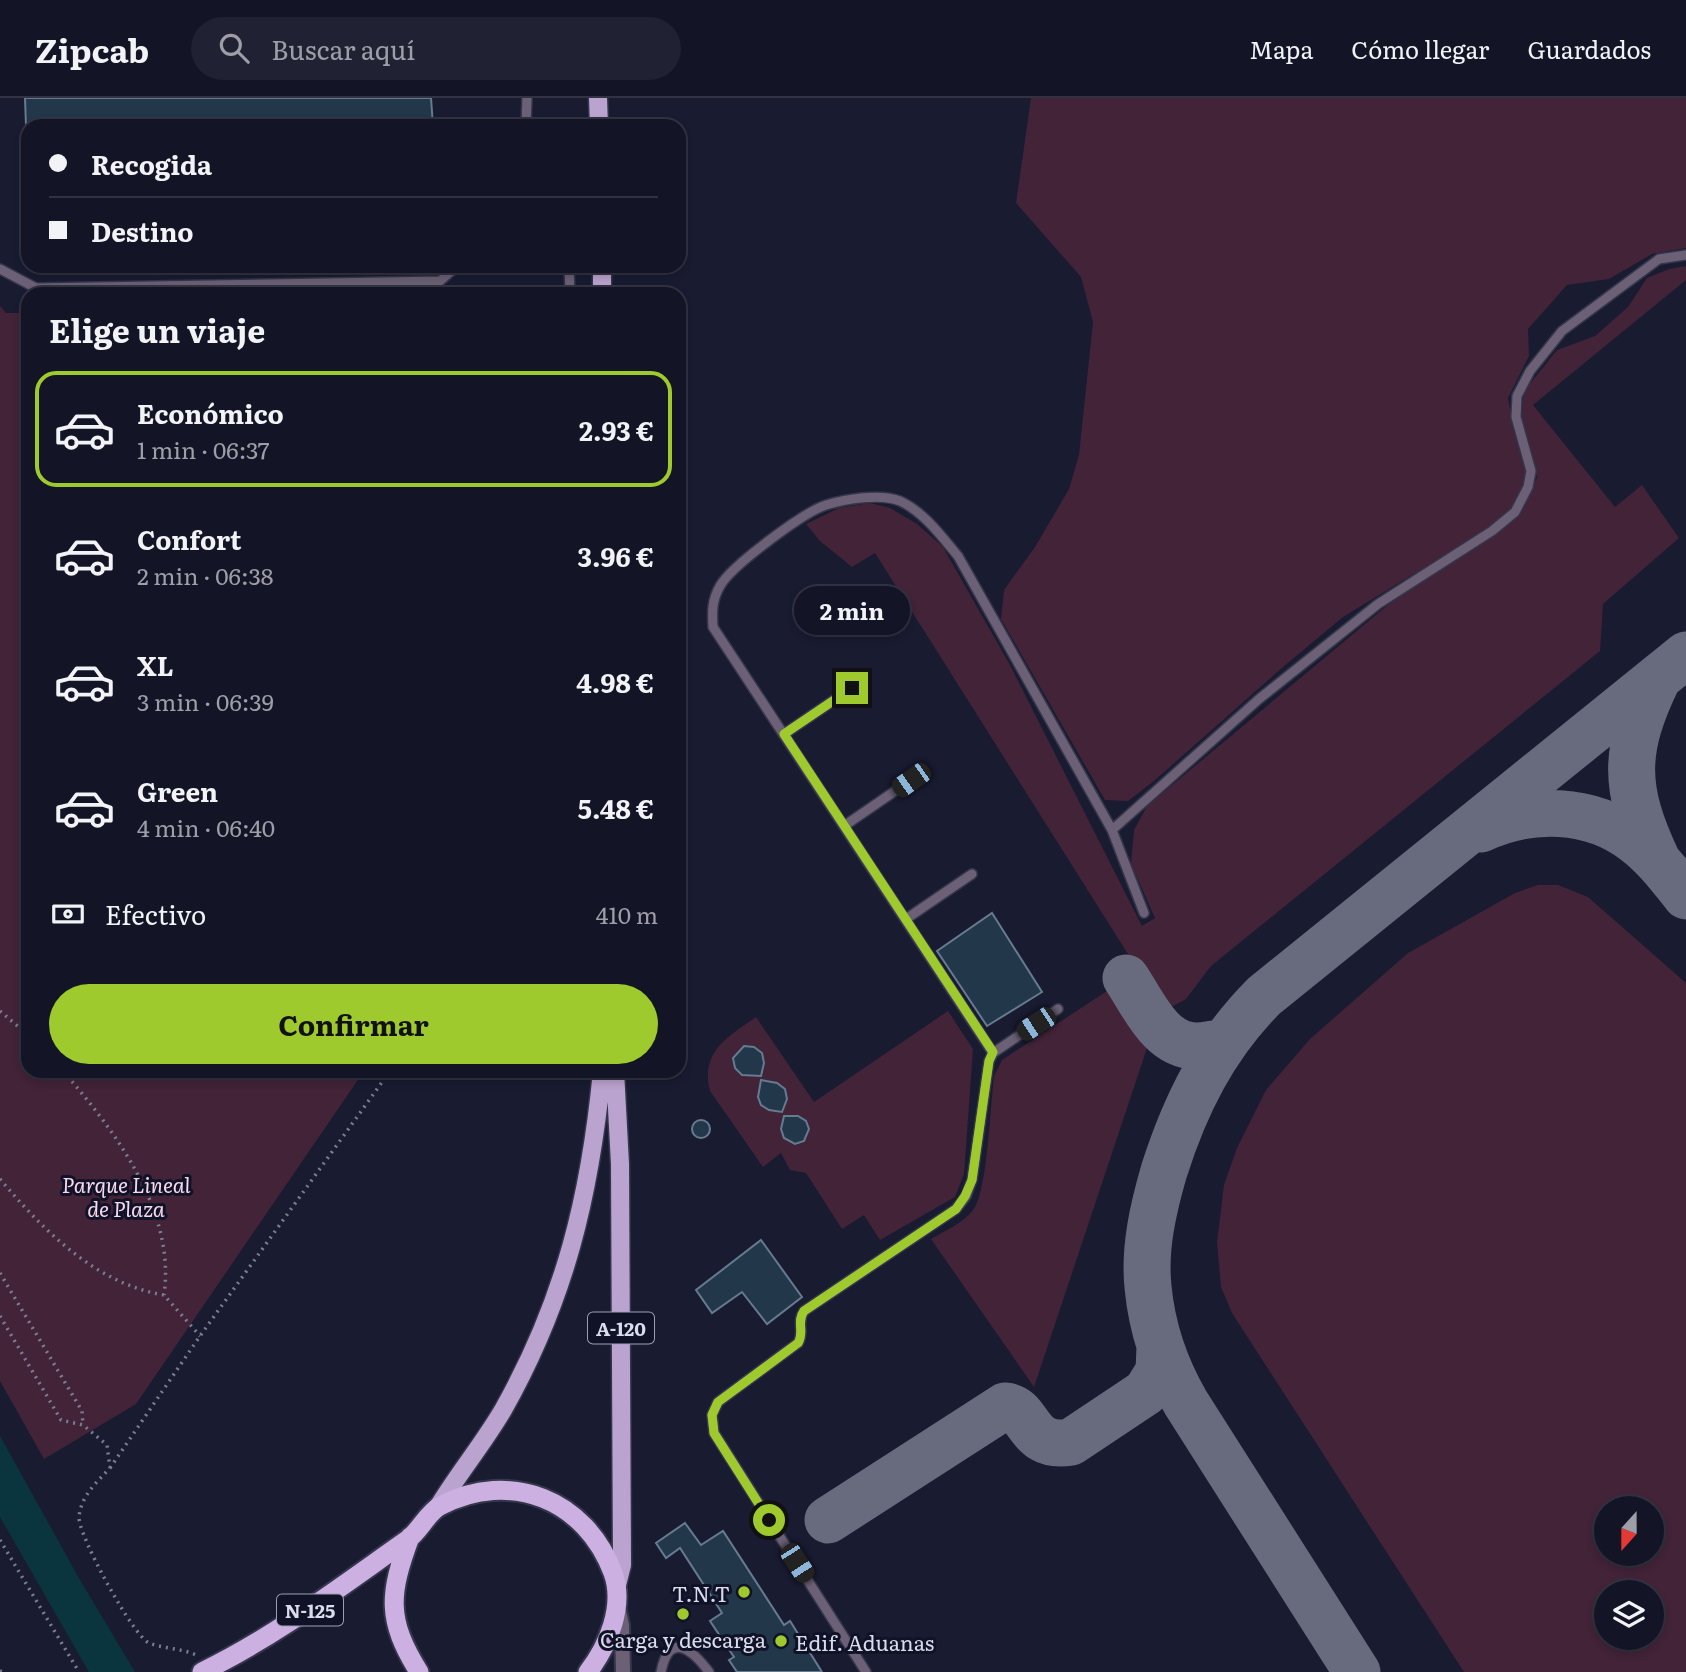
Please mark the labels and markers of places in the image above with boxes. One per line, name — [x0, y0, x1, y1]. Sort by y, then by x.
place label: T.N.T — [672, 1577, 730, 1608]
marker: T.N.T — [736, 1584, 752, 1600]
marker: Carga y descarga — [675, 1606, 691, 1622]
place label: Carga y descarga — [600, 1623, 767, 1654]
place label: Edif. Aduanas — [795, 1626, 934, 1657]
marker: Edif. Aduanas — [773, 1633, 789, 1649]

